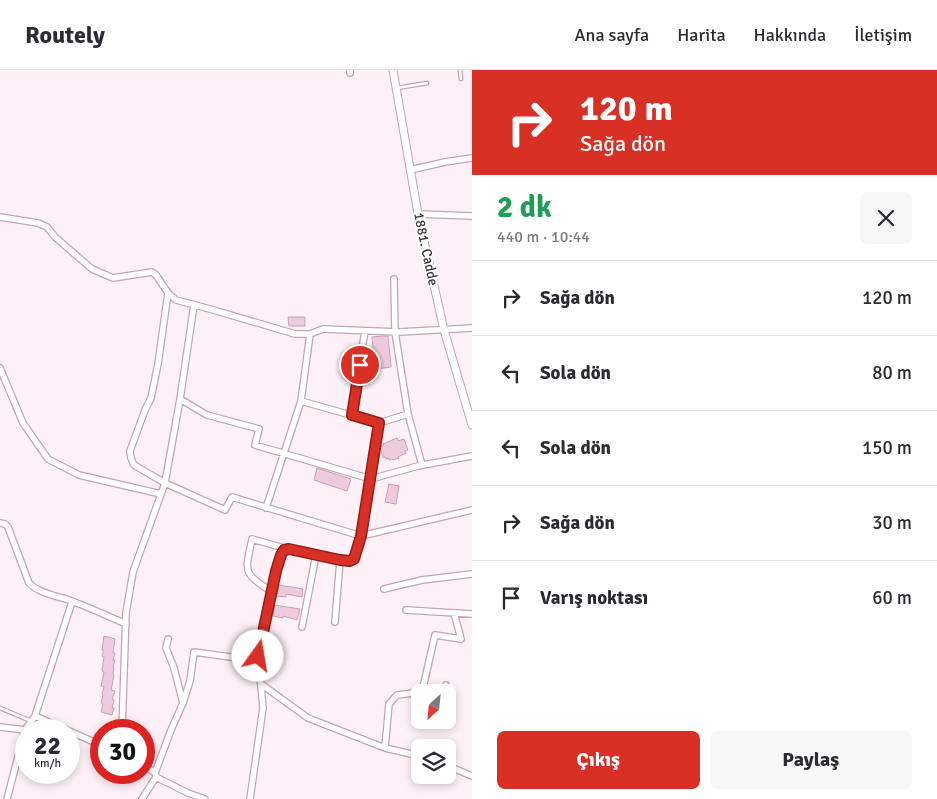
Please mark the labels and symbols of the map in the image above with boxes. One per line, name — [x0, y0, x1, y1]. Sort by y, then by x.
street label: 1881. Cadde — [410, 211, 442, 287]
pin — [339, 344, 381, 386]
position arrow — [231, 629, 283, 681]
north arrow — [411, 684, 456, 729]
speed limit sign: 30 — [90, 719, 155, 784]

